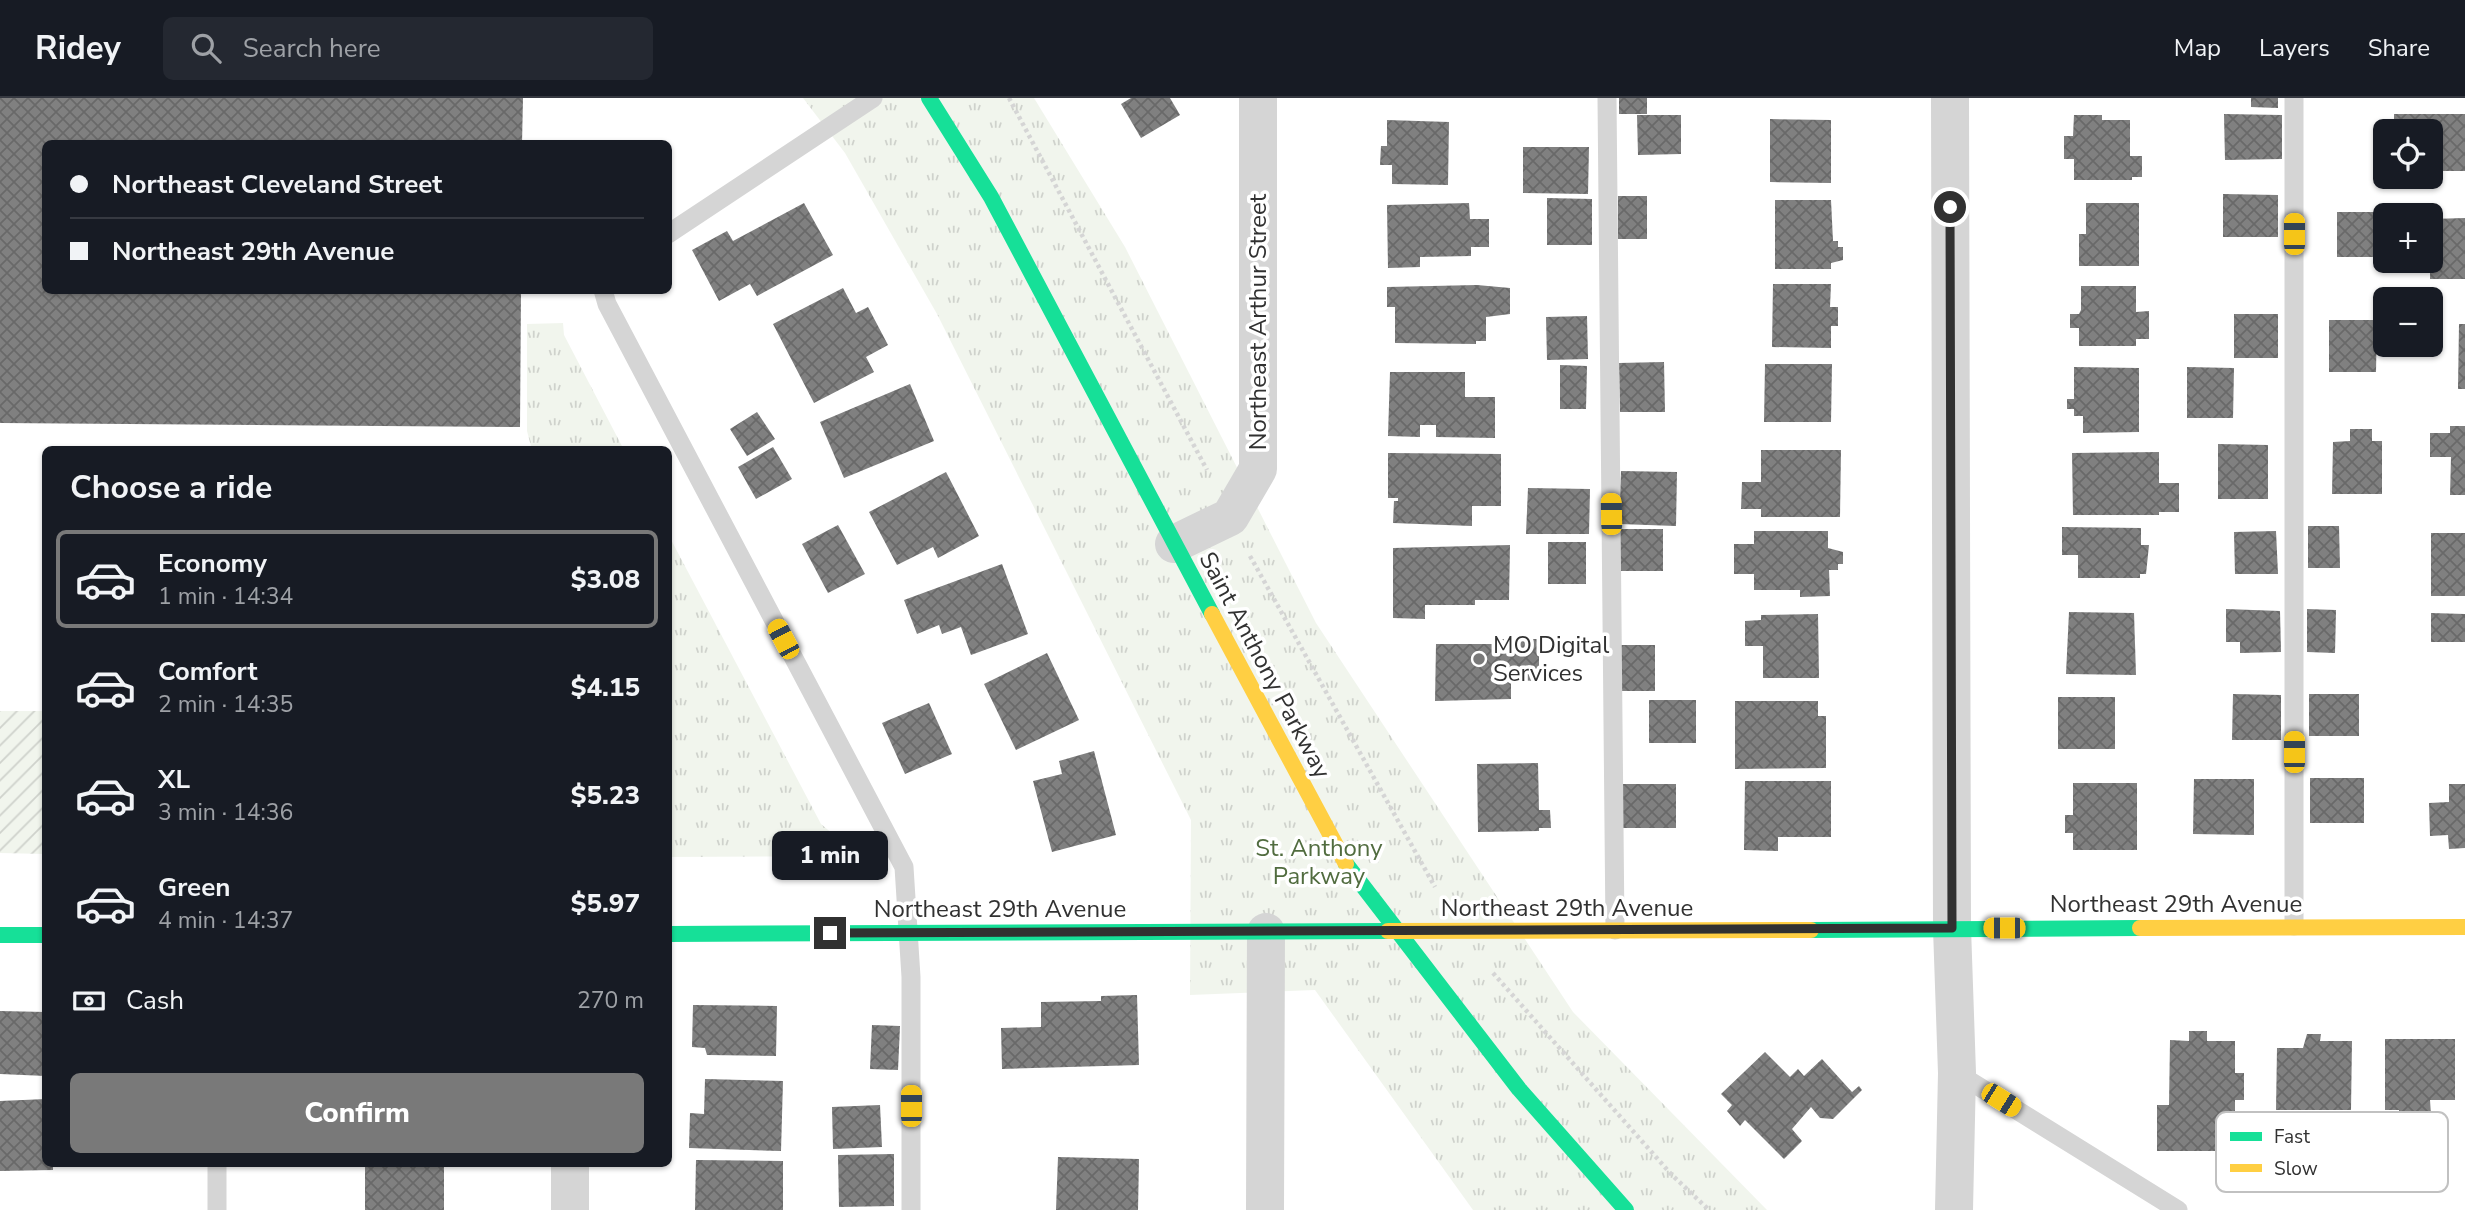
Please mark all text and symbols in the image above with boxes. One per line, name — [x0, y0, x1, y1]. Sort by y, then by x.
search box — [163, 17, 653, 80]
text: Ridey — [35, 26, 121, 71]
icon: search — [187, 29, 225, 67]
text: Search here — [243, 31, 381, 66]
text: Map — [2174, 32, 2221, 64]
text: Layers — [2259, 32, 2330, 64]
text: Share — [2368, 32, 2430, 64]
map controls — [2373, 119, 2443, 357]
button: locate — [2373, 119, 2443, 189]
text: Northeast Cleveland Street — [112, 167, 442, 202]
route start — [1934, 191, 1966, 223]
street label: Northeast Arthur Street — [1242, 193, 1274, 450]
button: + — [2373, 203, 2443, 273]
car — [2284, 213, 2305, 255]
text: Northeast 29th Avenue — [112, 234, 394, 269]
button: − — [2373, 287, 2443, 357]
text: Choose a ride — [70, 466, 272, 509]
car — [1601, 493, 1622, 535]
text: Economy — [158, 546, 267, 581]
street label: Saint Anthony Parkway — [1192, 546, 1339, 784]
icon: car — [74, 548, 137, 611]
text: $3.08 — [571, 562, 640, 597]
text: 1 min · 14:34 — [158, 581, 293, 612]
car — [764, 616, 803, 662]
place label: MO Digital Services — [1493, 629, 1609, 689]
marker: MO Digital Services — [1471, 651, 1487, 667]
text: Comfort — [158, 654, 258, 689]
icon: car — [74, 656, 137, 719]
text: $4.15 — [571, 670, 640, 705]
text: 2 min · 14:35 — [158, 689, 293, 720]
car — [2284, 731, 2305, 773]
text: XL — [158, 762, 190, 797]
icon: car — [74, 764, 137, 827]
text: $5.23 — [571, 778, 640, 813]
text: 3 min · 14:36 — [158, 797, 293, 828]
callout: 1 min — [772, 832, 888, 880]
park label: St. Anthony Parkway — [1255, 832, 1383, 892]
text: 1 min — [800, 840, 860, 871]
text: Green — [158, 870, 231, 905]
icon: car — [74, 872, 137, 935]
text: $5.97 — [571, 886, 640, 921]
street label: Northeast 29th Avenue — [2050, 888, 2302, 920]
street label: Northeast 29th Avenue — [1441, 892, 1693, 924]
street label: Northeast 29th Avenue — [874, 893, 1126, 925]
text: 4 min · 14:37 — [158, 905, 293, 936]
route end — [814, 917, 846, 949]
car — [1984, 918, 2026, 939]
icon: cash — [70, 982, 108, 1020]
text: Cash — [126, 983, 184, 1018]
text: 270 m — [577, 985, 644, 1016]
button: Confirm — [70, 1073, 644, 1153]
car — [1978, 1080, 2025, 1120]
car — [901, 1085, 922, 1127]
legend — [2216, 1112, 2448, 1192]
text: Fast — [2274, 1124, 2310, 1150]
text: Slow — [2274, 1156, 2318, 1182]

